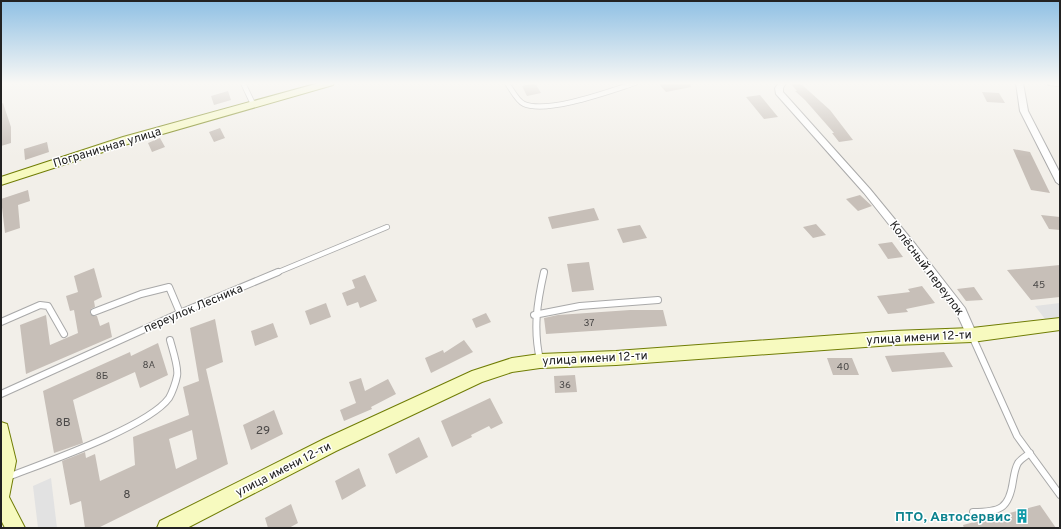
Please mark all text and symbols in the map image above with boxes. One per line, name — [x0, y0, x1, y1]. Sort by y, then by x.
street label: Пограничная улица — [51, 124, 163, 172]
street label: Колёсный переулок — [885, 218, 967, 319]
house number: 45 — [1033, 279, 1045, 292]
street label: переулок Лесника — [141, 281, 245, 337]
house number: 37 — [583, 317, 595, 330]
street label: улица имени 12-ти — [866, 327, 972, 349]
street label: улица имени 12-ти — [542, 348, 648, 370]
house number: 8А — [143, 359, 156, 372]
house number: 40 — [837, 361, 849, 374]
house number: 8Б — [96, 370, 108, 383]
house number: 36 — [559, 379, 571, 392]
house number: 8В — [55, 415, 71, 431]
house number: 29 — [256, 423, 270, 439]
street label: улица имени 12-ти — [233, 439, 334, 501]
house number: 8 — [123, 487, 131, 503]
building icon: ПТО, Автосервис — [1014, 508, 1030, 524]
place label: ПТО, Автосервис — [895, 509, 1011, 526]

